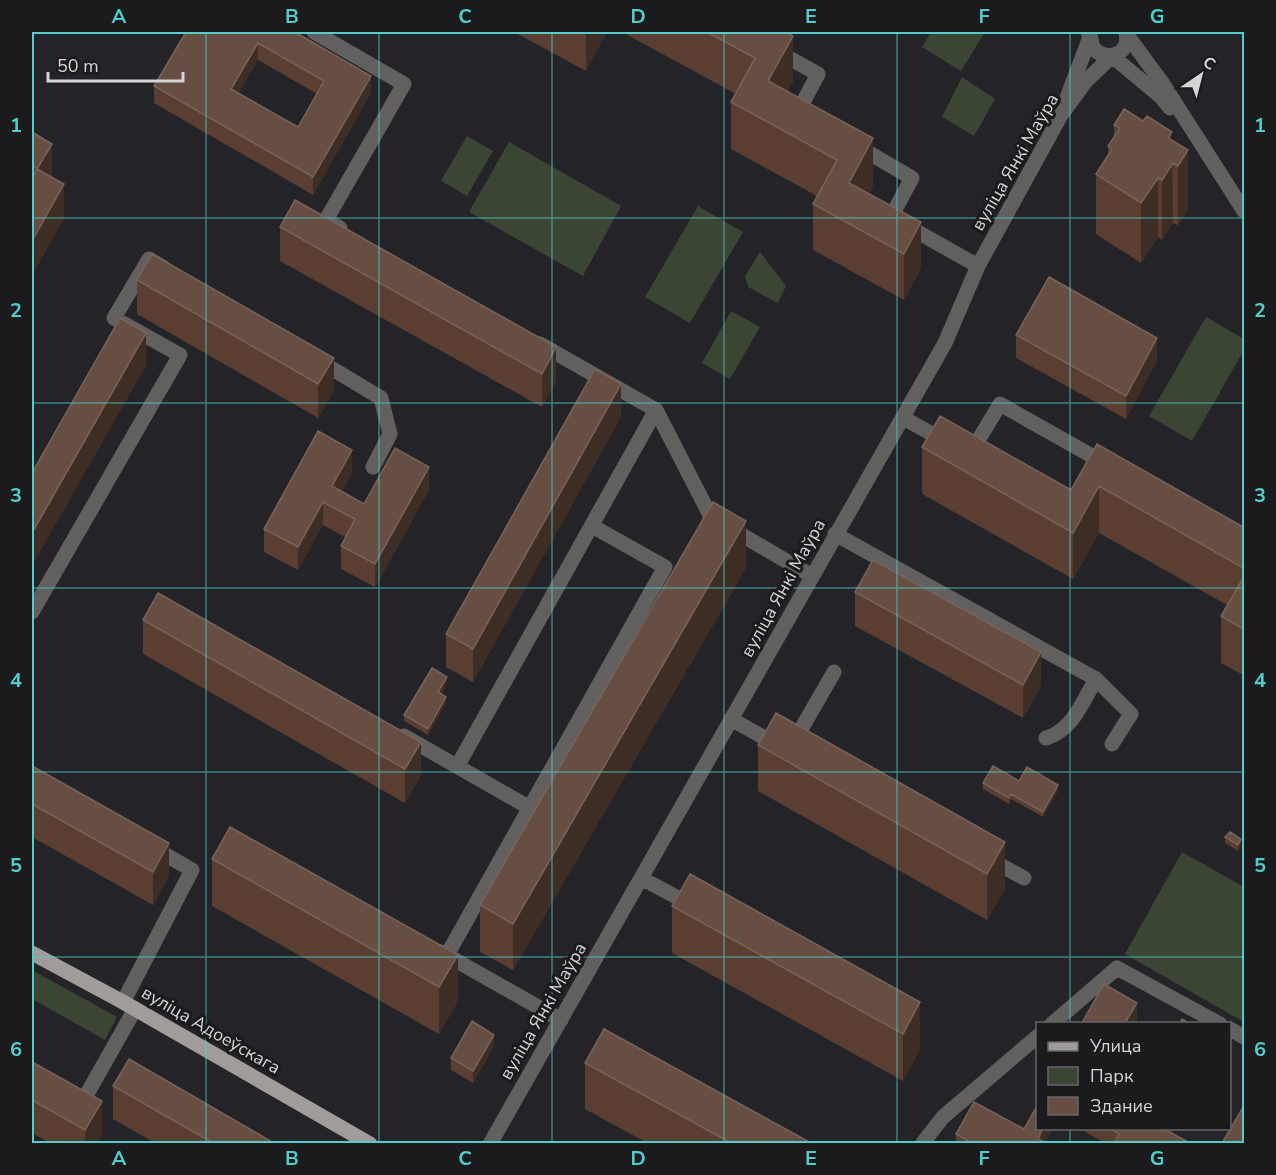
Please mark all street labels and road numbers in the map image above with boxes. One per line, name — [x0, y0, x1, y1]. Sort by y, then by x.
street label: вуліца Янкі Маўра — [966, 89, 1064, 235]
street label: вуліца Янкі Маўра — [735, 515, 831, 661]
street label: вуліца Янкі Маўра — [494, 938, 592, 1084]
street label: вуліца Адоеўскага — [137, 980, 285, 1080]

